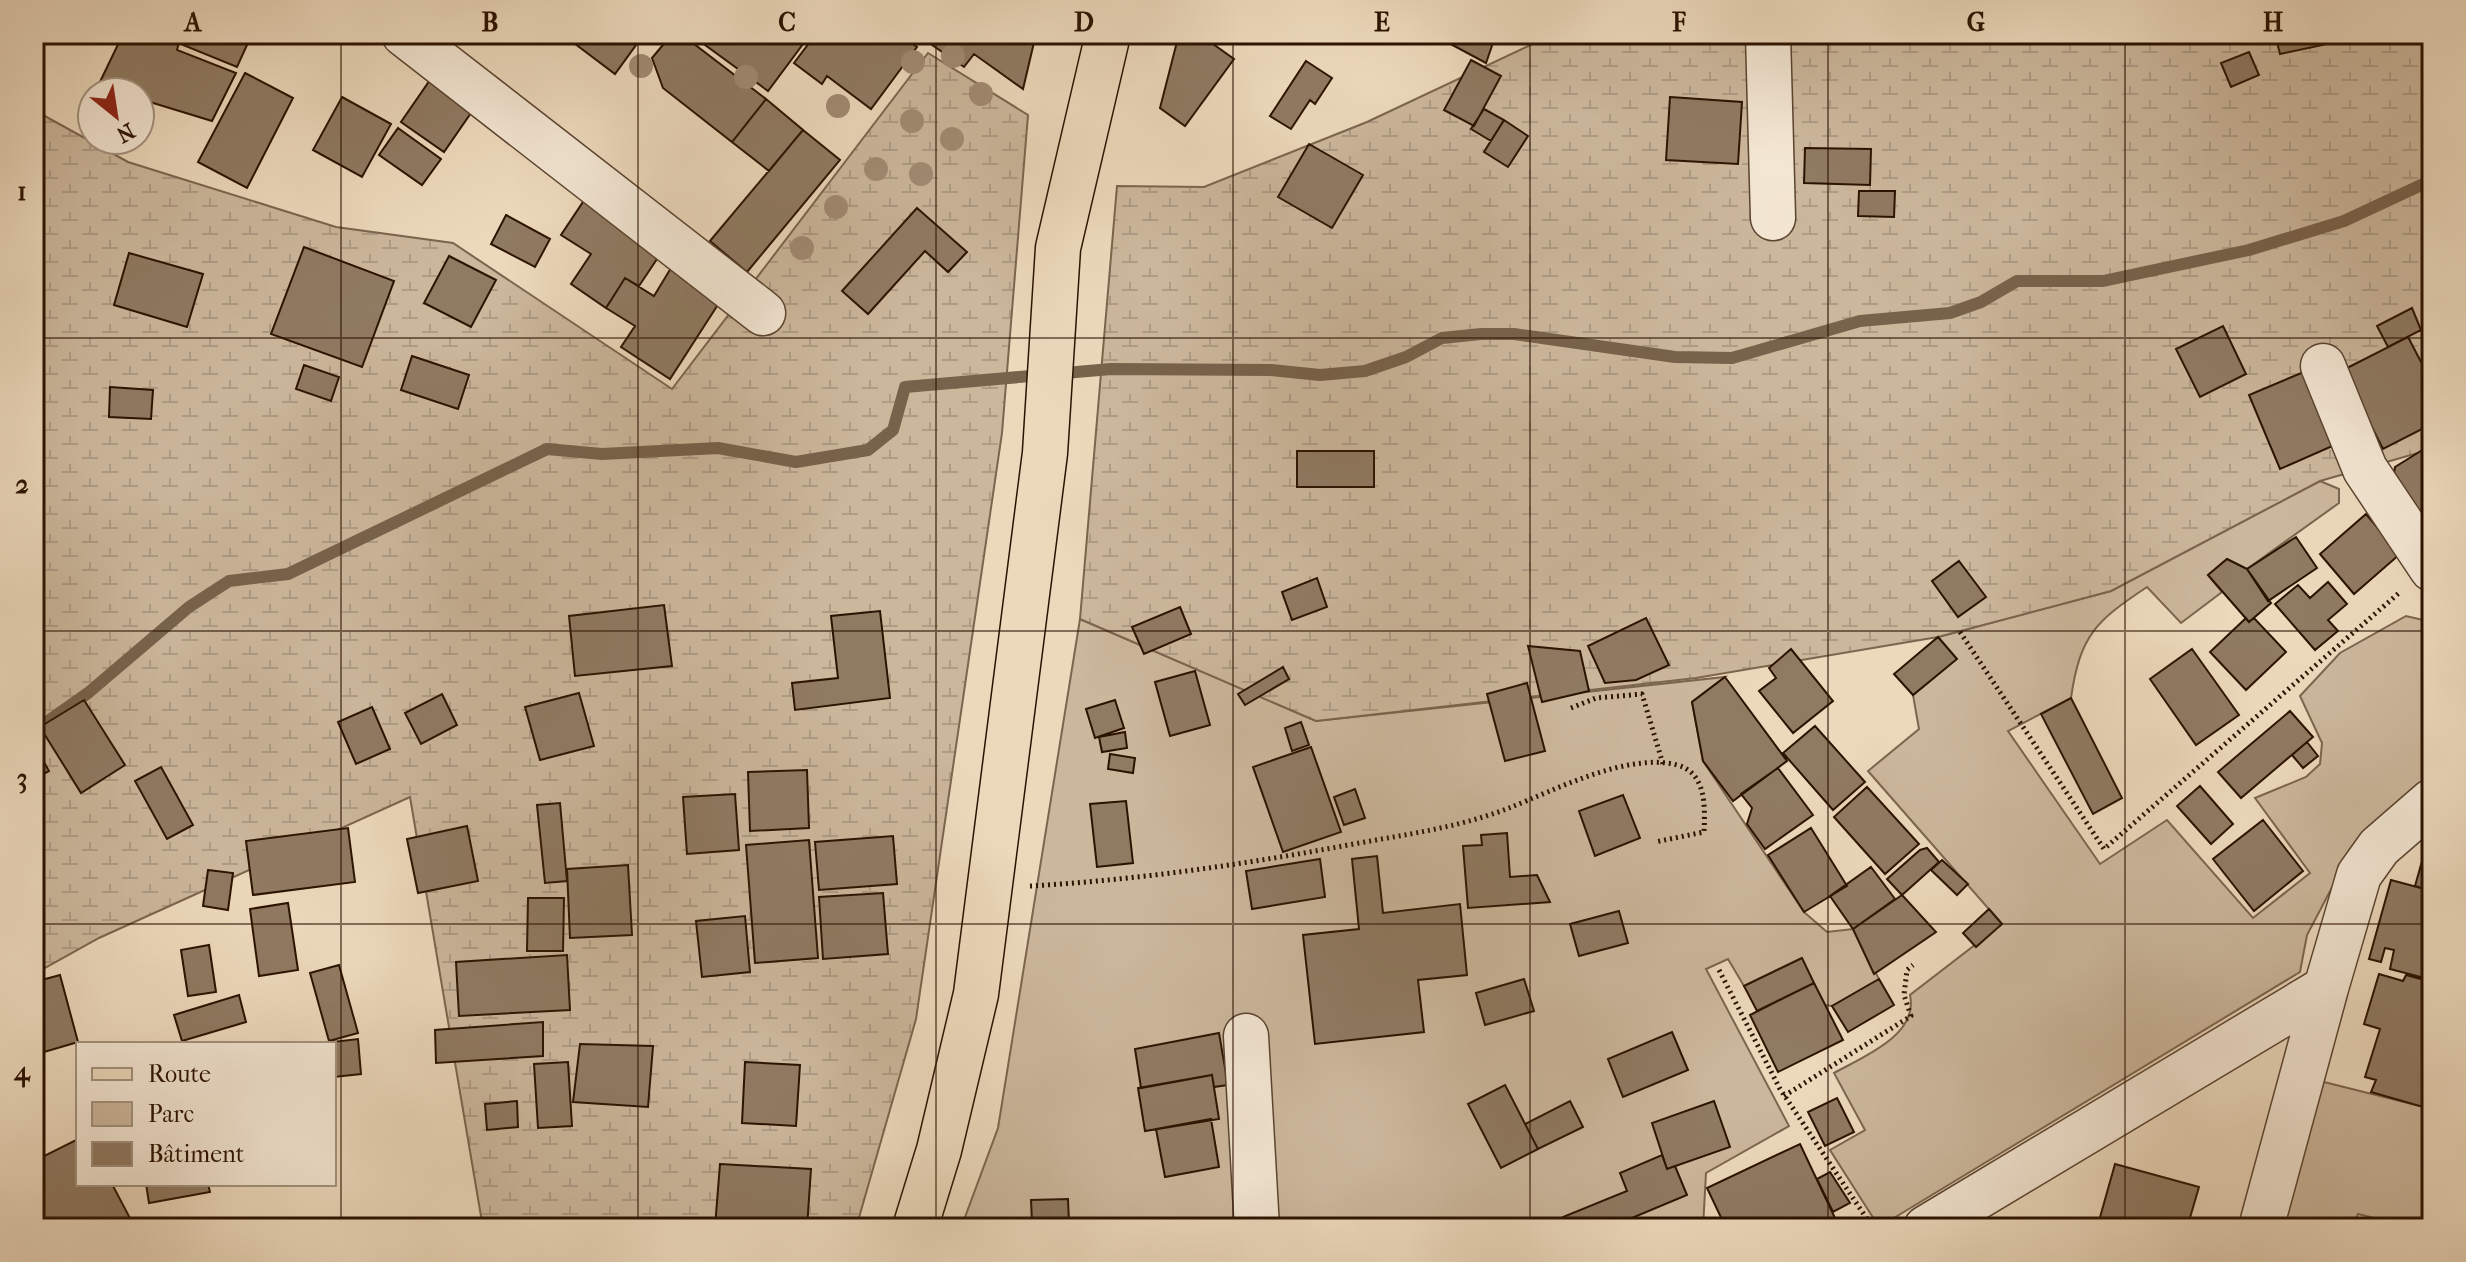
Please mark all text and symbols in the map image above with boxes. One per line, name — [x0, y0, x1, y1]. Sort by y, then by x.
text: A — [183, 7, 203, 38]
text: B — [482, 7, 499, 38]
text: C — [778, 7, 796, 38]
text: D — [1074, 7, 1094, 38]
text: E — [1374, 7, 1390, 38]
text: F — [1671, 7, 1686, 38]
text: G — [1967, 7, 1985, 38]
text: H — [2263, 7, 2284, 38]
north arrow — [76, 76, 156, 156]
text: N — [112, 117, 139, 148]
text: 1 — [17, 176, 27, 207]
text: 2 — [15, 469, 29, 500]
text: 3 — [17, 763, 27, 794]
legend — [76, 1042, 336, 1186]
text: 4 — [13, 1056, 31, 1088]
text: Route — [148, 1060, 211, 1088]
text: Parc — [148, 1100, 194, 1128]
text: Bâtiment — [148, 1140, 245, 1168]

